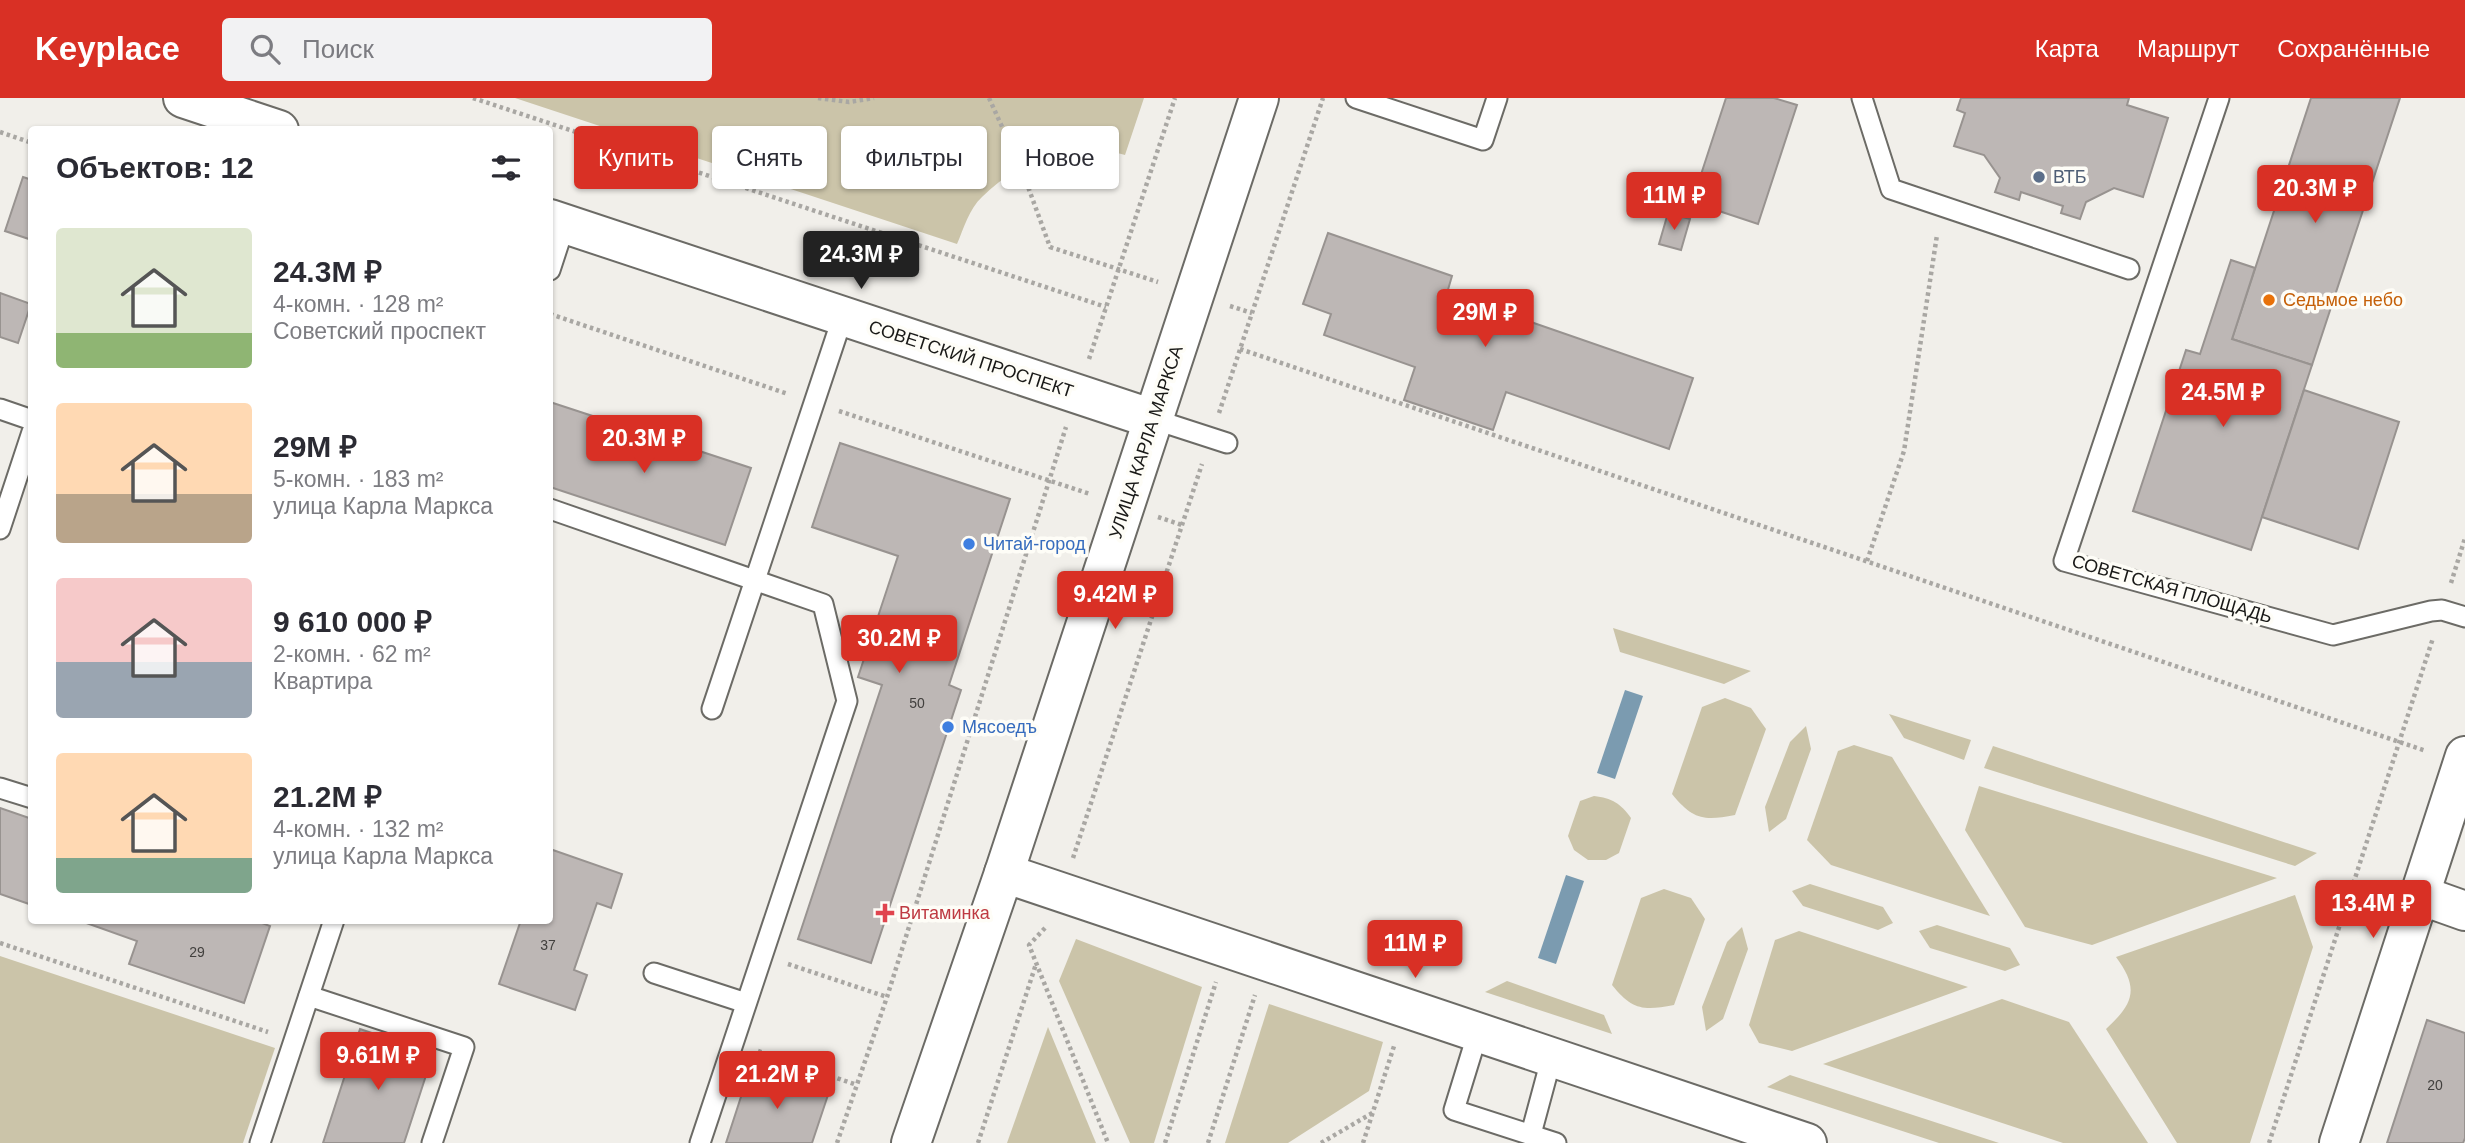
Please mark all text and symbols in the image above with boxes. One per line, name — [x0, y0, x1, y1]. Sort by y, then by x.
search box — [222, 18, 712, 81]
text: Keyplace — [35, 30, 180, 67]
icon: search — [246, 30, 284, 68]
text: Поиск — [302, 34, 374, 64]
text: Карта — [2035, 35, 2099, 62]
text: Маршрут — [2137, 35, 2239, 62]
text: Сохранённые — [2277, 35, 2430, 62]
chip: Купить — [574, 126, 698, 189]
chip: Снять — [712, 126, 827, 189]
chip: Фильтры — [841, 126, 987, 189]
chip: Новое — [1001, 126, 1119, 189]
icon: filters — [487, 149, 525, 187]
text: Объектов: 12 — [56, 151, 254, 184]
pin: 20.3M ₽ — [2250, 166, 2380, 225]
place label: ВТБ — [2053, 167, 2087, 187]
marker: ВТБ — [2031, 169, 2047, 185]
pin: 11M ₽ — [1625, 172, 1723, 232]
text: 20.3M ₽ — [2273, 175, 2357, 201]
text: 11M ₽ — [1642, 182, 1706, 208]
pin: 24.3M ₽ — [796, 232, 926, 291]
text: 24.3M ₽ — [819, 241, 903, 267]
text: 24.3M ₽ — [273, 255, 382, 288]
icon: home — [112, 256, 196, 340]
pin: 29M ₽ — [1436, 289, 1534, 349]
place label: Седьмое небо — [2283, 290, 2403, 310]
text: 4-комн. · 128 m² — [273, 291, 444, 317]
marker: Седьмое небо — [2261, 292, 2277, 308]
text: 29M ₽ — [1453, 299, 1517, 325]
street label: СОВЕТСКИЙ ПРОСПЕКТ — [866, 315, 1076, 402]
text: Советский проспект — [273, 318, 486, 344]
street label: УЛИЦА КАРЛА МАРКСА — [1105, 343, 1187, 541]
pin: 24.5M ₽ — [2158, 370, 2288, 429]
text: 24.5M ₽ — [2181, 379, 2265, 405]
pin: 20.3M ₽ — [579, 416, 709, 475]
text: 20.3M ₽ — [602, 425, 686, 451]
text: 29M ₽ — [273, 430, 357, 463]
icon: home — [112, 431, 196, 515]
text: 5-комн. · 183 m² — [273, 466, 444, 492]
text: улица Карла Маркса — [273, 493, 493, 519]
place label: Читай-город — [983, 534, 1086, 554]
marker: Читай-город — [961, 536, 977, 552]
street label: СОВЕТСКАЯ ПЛОЩАДЬ — [2070, 551, 2274, 627]
pin: 9.42M ₽ — [1050, 572, 1180, 631]
text: 9.42M ₽ — [1073, 581, 1157, 607]
text: 9 610 000 ₽ — [273, 605, 432, 638]
icon: home — [112, 606, 196, 690]
pin: 30.2M ₽ — [834, 616, 964, 675]
text: 30.2M ₽ — [857, 625, 941, 651]
text: 2-комн. · 62 m² — [273, 641, 431, 667]
text: Квартира — [273, 668, 372, 694]
house number: 50 — [909, 695, 925, 711]
place label: Мясоедъ — [962, 717, 1037, 737]
marker: Мясоедъ — [940, 719, 956, 735]
text: 21.2M ₽ — [273, 780, 382, 813]
icon: home — [112, 781, 196, 865]
text: 4-комн. · 132 m² — [273, 816, 444, 842]
text: улица Карла Маркса — [273, 843, 493, 869]
pin: 13.4M ₽ — [2308, 880, 2438, 940]
text: 13.4M ₽ — [2331, 890, 2415, 916]
place label: Витаминка — [899, 903, 991, 923]
marker: Витаминка — [877, 905, 893, 921]
pin: 11M ₽ — [1366, 920, 1464, 980]
text: 11M ₽ — [1383, 930, 1447, 956]
house number: 37 — [540, 937, 556, 953]
house number: 29 — [189, 944, 205, 960]
pin: 9.61M ₽ — [313, 1032, 443, 1092]
text: 9.61M ₽ — [336, 1042, 420, 1068]
pin: 21.2M ₽ — [712, 1052, 842, 1111]
text: 21.2M ₽ — [735, 1061, 819, 1087]
house number: 20 — [2427, 1077, 2443, 1093]

